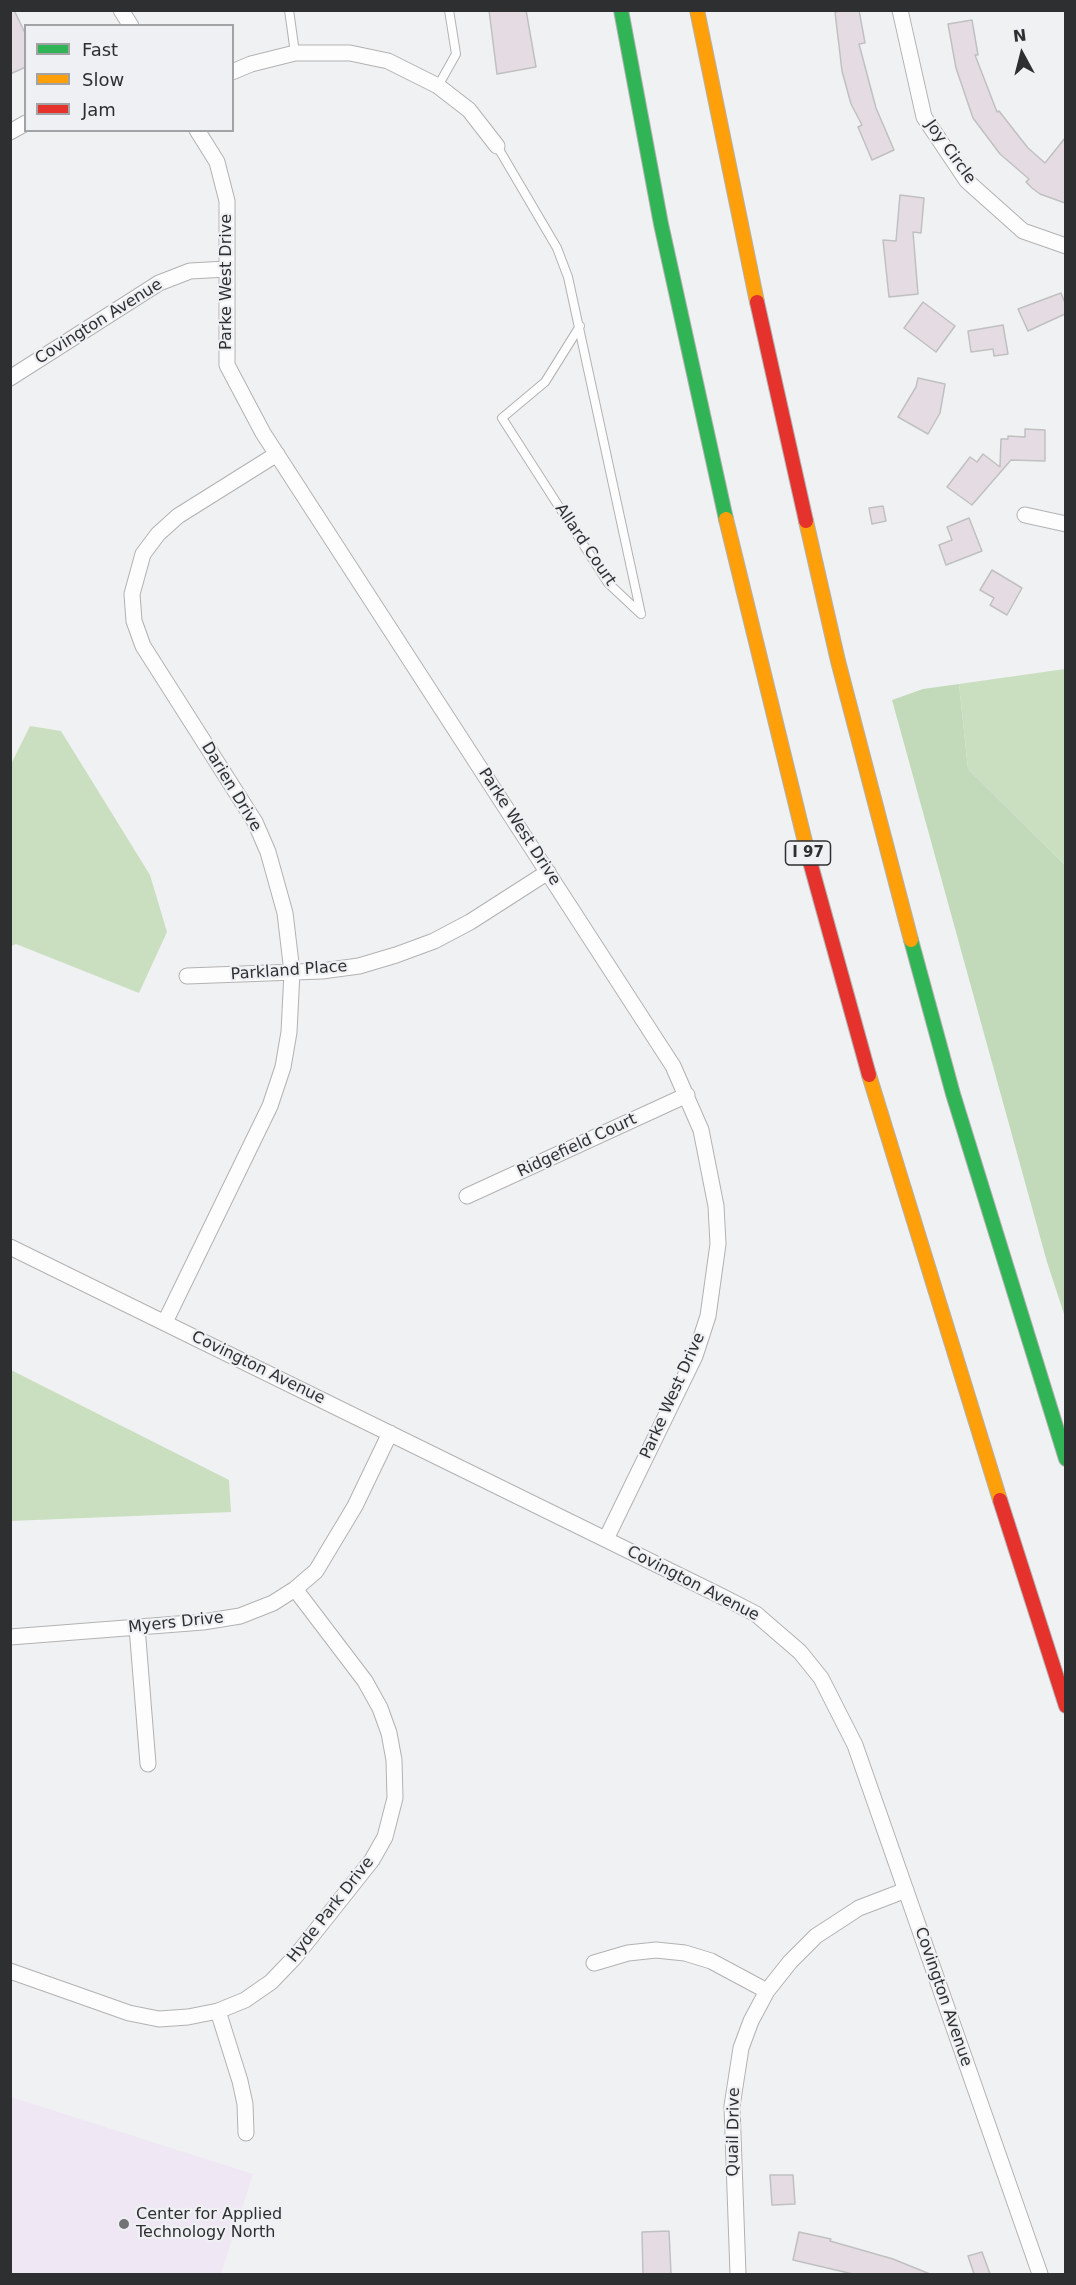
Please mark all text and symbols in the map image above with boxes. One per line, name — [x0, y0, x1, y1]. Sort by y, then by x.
legend — [24, 24, 234, 132]
north arrow — [992, 24, 1052, 84]
text: N — [1012, 25, 1028, 46]
text: Fast — [82, 39, 118, 60]
text: Slow — [82, 69, 124, 90]
text: Jam — [82, 99, 116, 120]
street label: Joy Circle — [920, 116, 980, 188]
street label: Parke West Drive — [217, 214, 237, 350]
street label: Covington Avenue — [32, 275, 166, 369]
street label: Allard Court — [550, 500, 620, 590]
street label: Darien Drive — [197, 739, 265, 835]
street label: Parke West Drive — [474, 765, 564, 889]
road number: I 97 — [786, 841, 830, 865]
street label: Parkland Place — [230, 957, 348, 985]
street label: Ridgefield Court — [514, 1110, 640, 1182]
street label: Covington Avenue — [188, 1327, 328, 1409]
street label: Parke West Drive — [637, 1330, 709, 1462]
street label: Covington Avenue — [624, 1542, 762, 1626]
street label: Myers Drive — [127, 1608, 225, 1638]
street label: Hyde Park Drive — [284, 1853, 378, 1967]
street label: Covington Avenue — [910, 1925, 976, 2069]
street label: Quail Drive — [724, 2087, 744, 2177]
place label: Center for Applied Technology North — [136, 2205, 282, 2243]
marker: Center for Applied Technology North — [117, 2217, 131, 2231]

